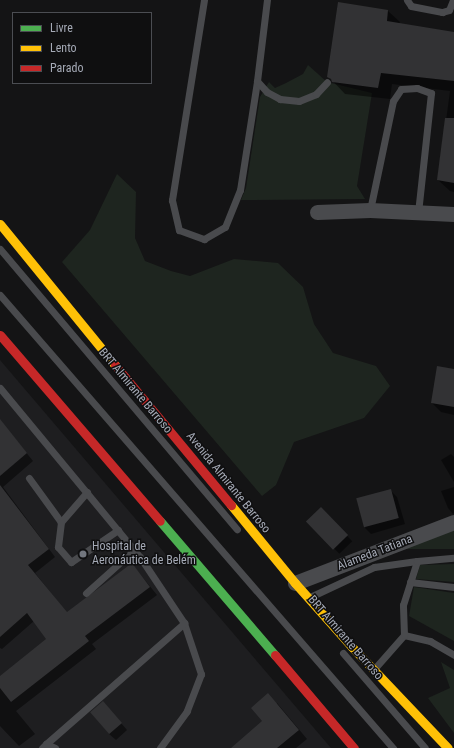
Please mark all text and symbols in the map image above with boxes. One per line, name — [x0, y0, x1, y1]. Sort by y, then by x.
legend — [12, 12, 152, 84]
text: Livre — [50, 21, 73, 35]
text: Lento — [50, 41, 77, 55]
text: Parado — [50, 61, 83, 75]
street label: BRT Almirante Barroso — [95, 345, 175, 437]
street label: Avenida Almirante Barroso — [183, 430, 273, 536]
street label: Alameda Tatiana — [335, 532, 415, 574]
place label: Hospital de Aeronáutica de Belém — [92, 540, 196, 568]
marker: Hospital de Aeronáutica de Belém — [77, 548, 89, 560]
street label: BRT Almirante Barroso — [305, 593, 385, 683]

